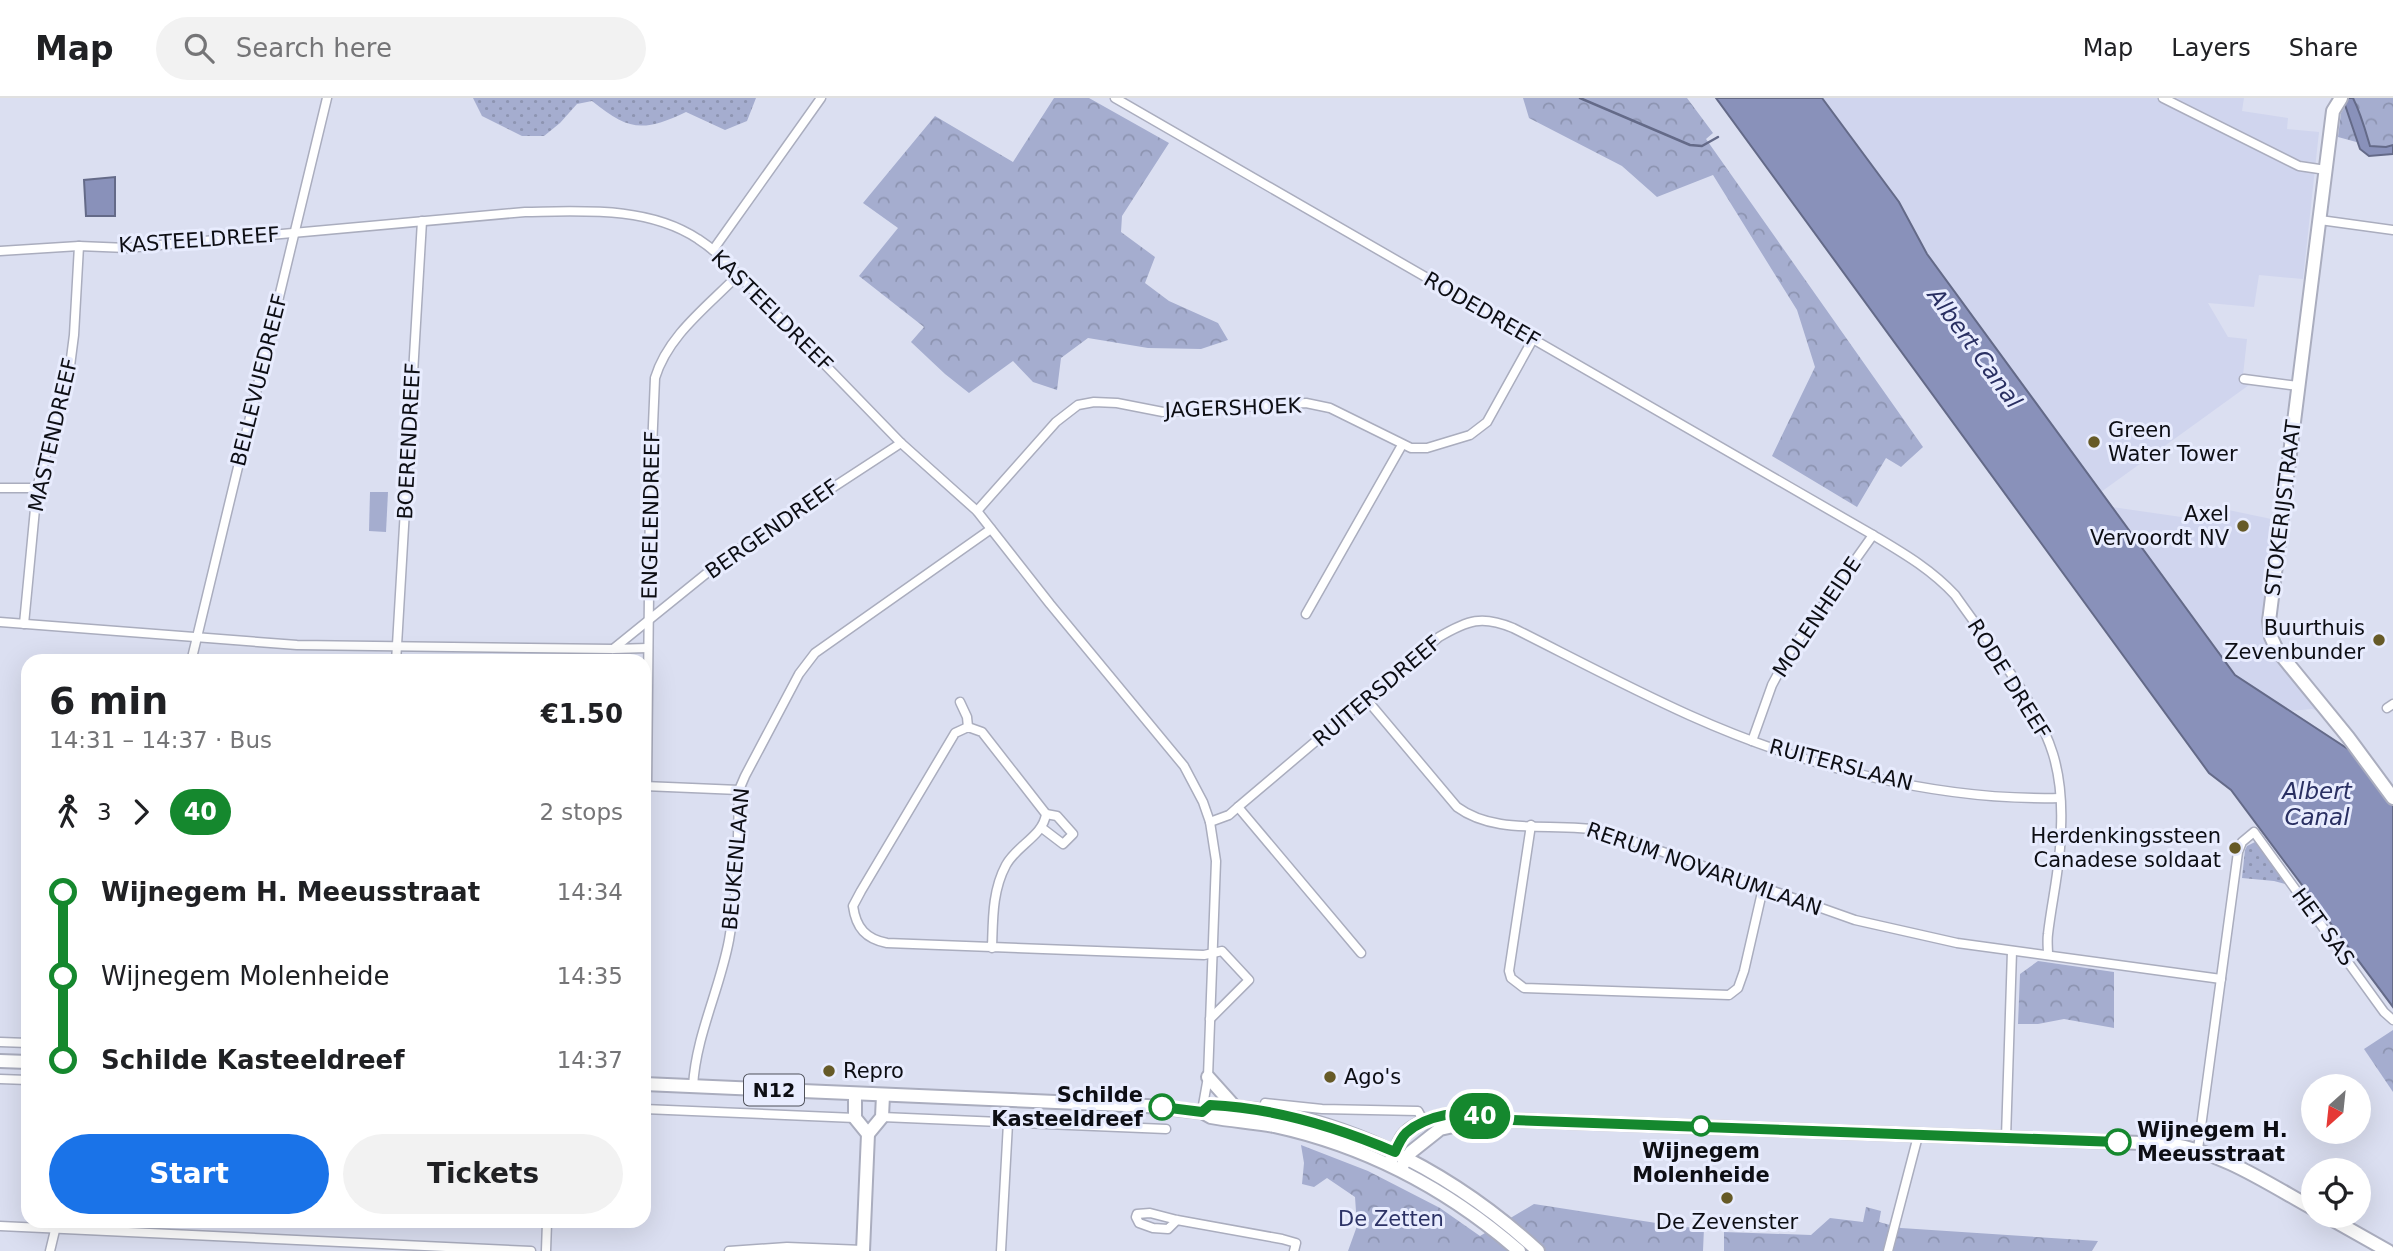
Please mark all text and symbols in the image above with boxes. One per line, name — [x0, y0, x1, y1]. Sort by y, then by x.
search box — [156, 17, 646, 80]
text: Map — [35, 29, 114, 68]
icon: search — [180, 29, 218, 67]
text: Search here — [236, 33, 392, 63]
text: Map — [2083, 34, 2133, 62]
text: Layers — [2171, 34, 2251, 62]
text: Share — [2289, 34, 2358, 62]
street label: KASTEELDREEF — [118, 222, 280, 258]
street label: KASTEELDREEF — [706, 245, 838, 377]
street label: RODEDREEF — [1420, 267, 1544, 353]
water label: Albert Canal — [1922, 281, 2028, 414]
street label: BELLEVUEDREEF — [226, 291, 292, 469]
street label: MASTENDREEF — [24, 356, 82, 514]
street label: BOERENDREEF — [393, 362, 425, 520]
street label: JAGERSHOEK — [1162, 394, 1303, 422]
place label: Green Water Tower — [2108, 418, 2238, 466]
street label: STOKERIJSTRAAT — [2260, 418, 2306, 597]
street label: ENGELENDREEF — [638, 431, 664, 599]
marker: Green Water Tower — [2086, 434, 2102, 450]
street label: BERGENDREEF — [701, 474, 843, 584]
place label: Axel Vervoordt NV — [2090, 502, 2230, 550]
marker: Axel Vervoordt NV — [2235, 518, 2251, 534]
street label: MOLENHEIDE — [1768, 552, 1866, 682]
street label: RODE DREEF — [1963, 615, 2055, 743]
place label: Buurthuis Zevenbunder — [2224, 616, 2365, 664]
street label: RUITERSDREEF — [1308, 631, 1446, 751]
marker: Buurthuis Zevenbunder — [2371, 632, 2387, 648]
text: 6 min — [49, 679, 168, 723]
text: €1.50 — [541, 699, 623, 729]
text: 14:31 – 14:37 · Bus — [49, 727, 272, 753]
street label: RUITERSLAAN — [1767, 734, 1915, 796]
water label: Albert Canal — [2280, 778, 2353, 830]
street label: BEUKENLAAN — [718, 787, 754, 931]
icon: walk — [49, 793, 87, 831]
icon: forward — [122, 793, 160, 831]
text: 40 — [184, 798, 217, 826]
text: 3 — [97, 799, 112, 825]
text: 2 stops — [539, 799, 623, 825]
street label: RERUM NOVARUMLAAN — [1583, 817, 1825, 921]
place label: Herdenkingssteen Canadese soldaat — [2031, 824, 2221, 872]
marker: Herdenkingssteen Canadese soldaat — [2227, 840, 2243, 856]
text: Wijnegem H. Meeusstraat — [101, 877, 480, 907]
text: 14:34 — [557, 879, 623, 905]
street label: HET SAS — [2287, 884, 2359, 970]
text: Wijnegem Molenheide — [101, 961, 389, 991]
text: 14:35 — [557, 963, 623, 989]
text: Schilde Kasteeldreef — [101, 1045, 405, 1075]
text: 14:37 — [557, 1047, 623, 1073]
place label: Repro — [843, 1059, 904, 1083]
marker: Repro — [821, 1063, 837, 1079]
place label: Ago's — [1344, 1065, 1401, 1089]
marker: Ago's — [1322, 1069, 1338, 1085]
road number: N12 — [744, 1074, 804, 1106]
north arrow — [2301, 1074, 2371, 1144]
map controls — [2301, 1074, 2371, 1228]
place label: Schilde Kasteeldreef — [991, 1083, 1144, 1131]
line badge: 40 — [1448, 1093, 1512, 1139]
marker: Schilde Kasteeldreef — [1149, 1094, 1175, 1120]
text: 40 — [1463, 1102, 1497, 1130]
marker: Wijnegem Molenheide — [1691, 1116, 1711, 1136]
place label: Wijnegem H. Meeusstraat — [2137, 1118, 2288, 1166]
marker: Wijnegem H. Meeusstraat — [2105, 1129, 2131, 1155]
button: Start — [49, 1134, 329, 1214]
button: Tickets — [343, 1134, 623, 1214]
place label: Wijnegem Molenheide — [1632, 1139, 1770, 1187]
button: locate — [2301, 1158, 2371, 1228]
marker: De Zevenster — [1719, 1190, 1735, 1206]
park label: De Zetten — [1338, 1207, 1444, 1231]
place label: De Zevenster — [1656, 1210, 1799, 1234]

